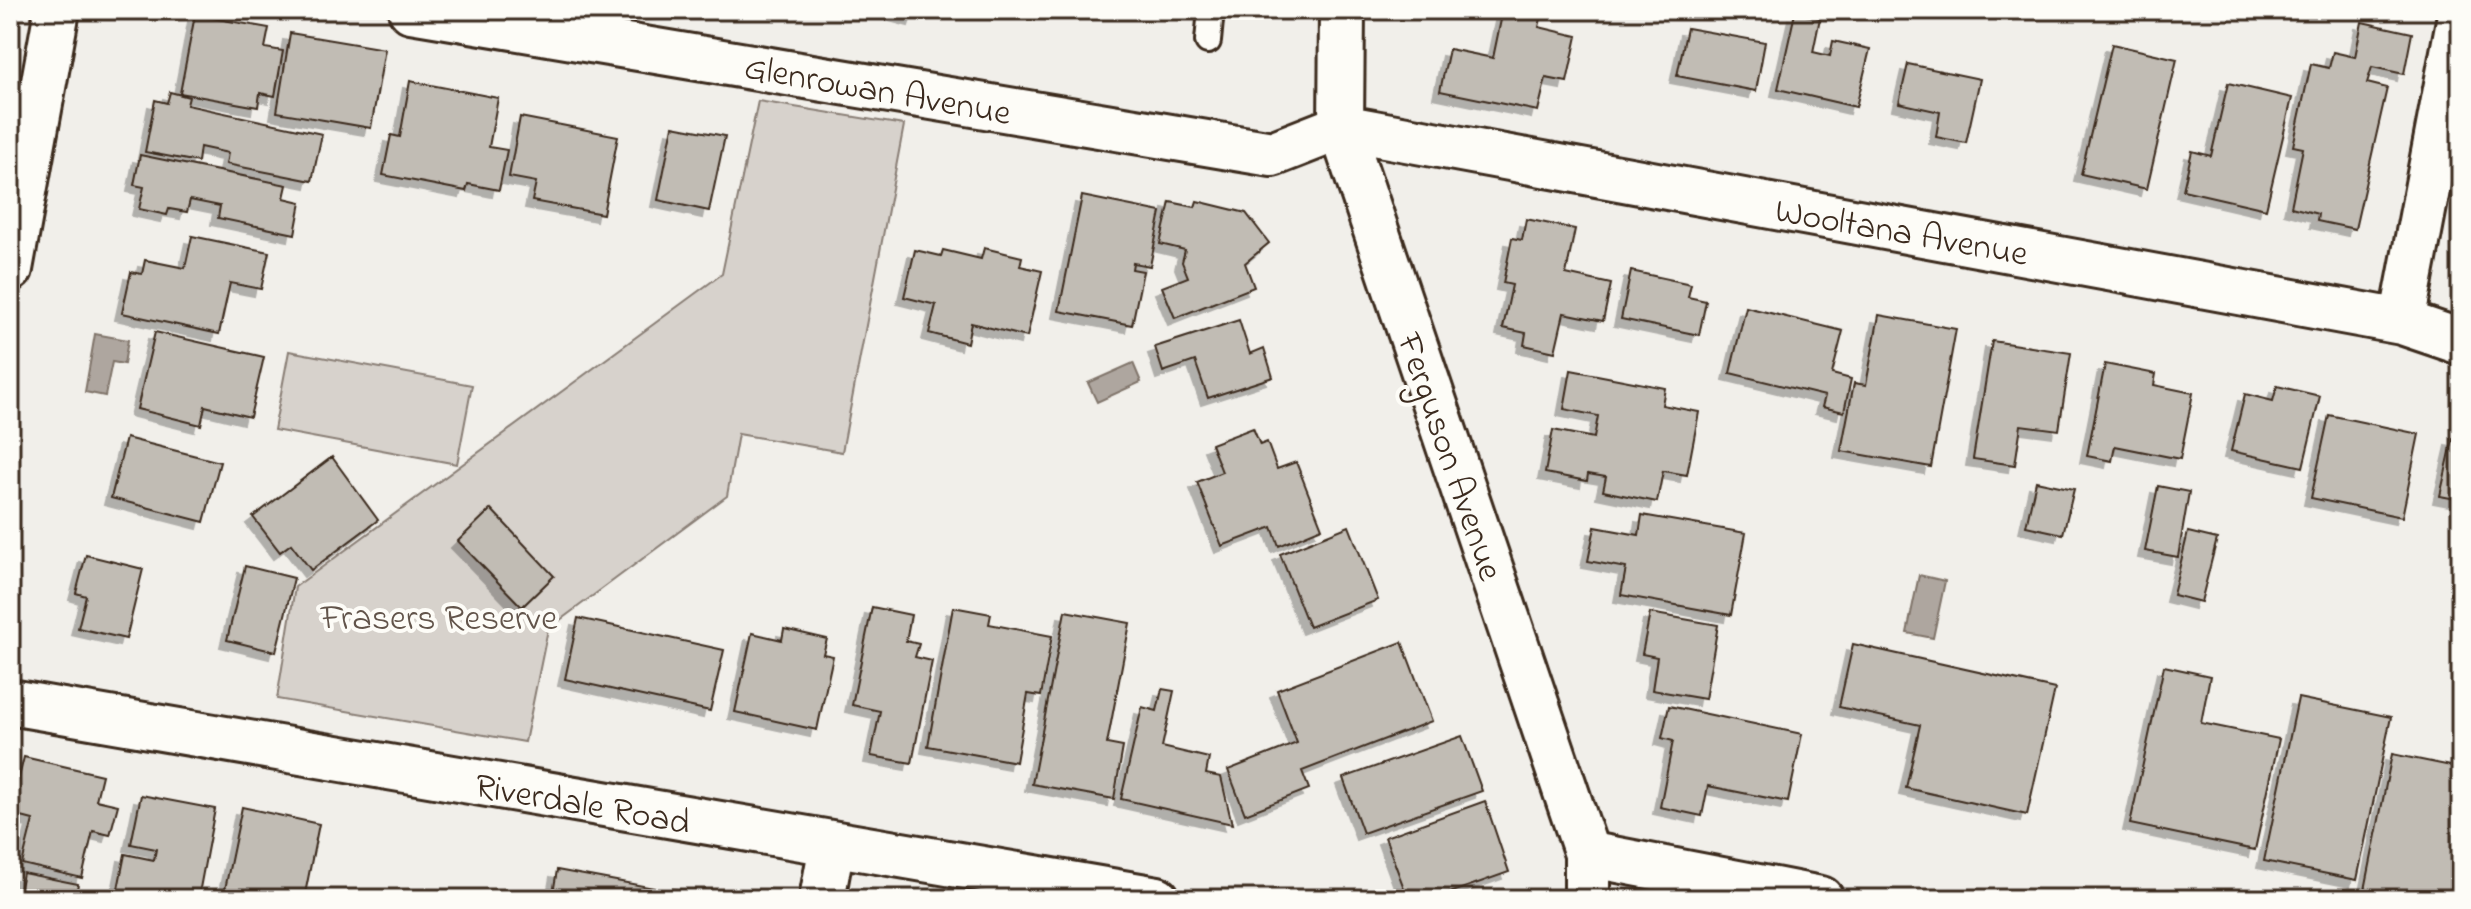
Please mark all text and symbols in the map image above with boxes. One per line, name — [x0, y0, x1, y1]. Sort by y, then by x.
street label: Glenrowan Avenue — [740, 43, 1016, 142]
street label: Wooltana Avenue — [1771, 186, 2033, 283]
street label: Ferguson Avenue — [1380, 326, 1515, 589]
park label: Frasers Reserve — [320, 594, 558, 647]
street label: Riverdale Road — [470, 761, 694, 851]

